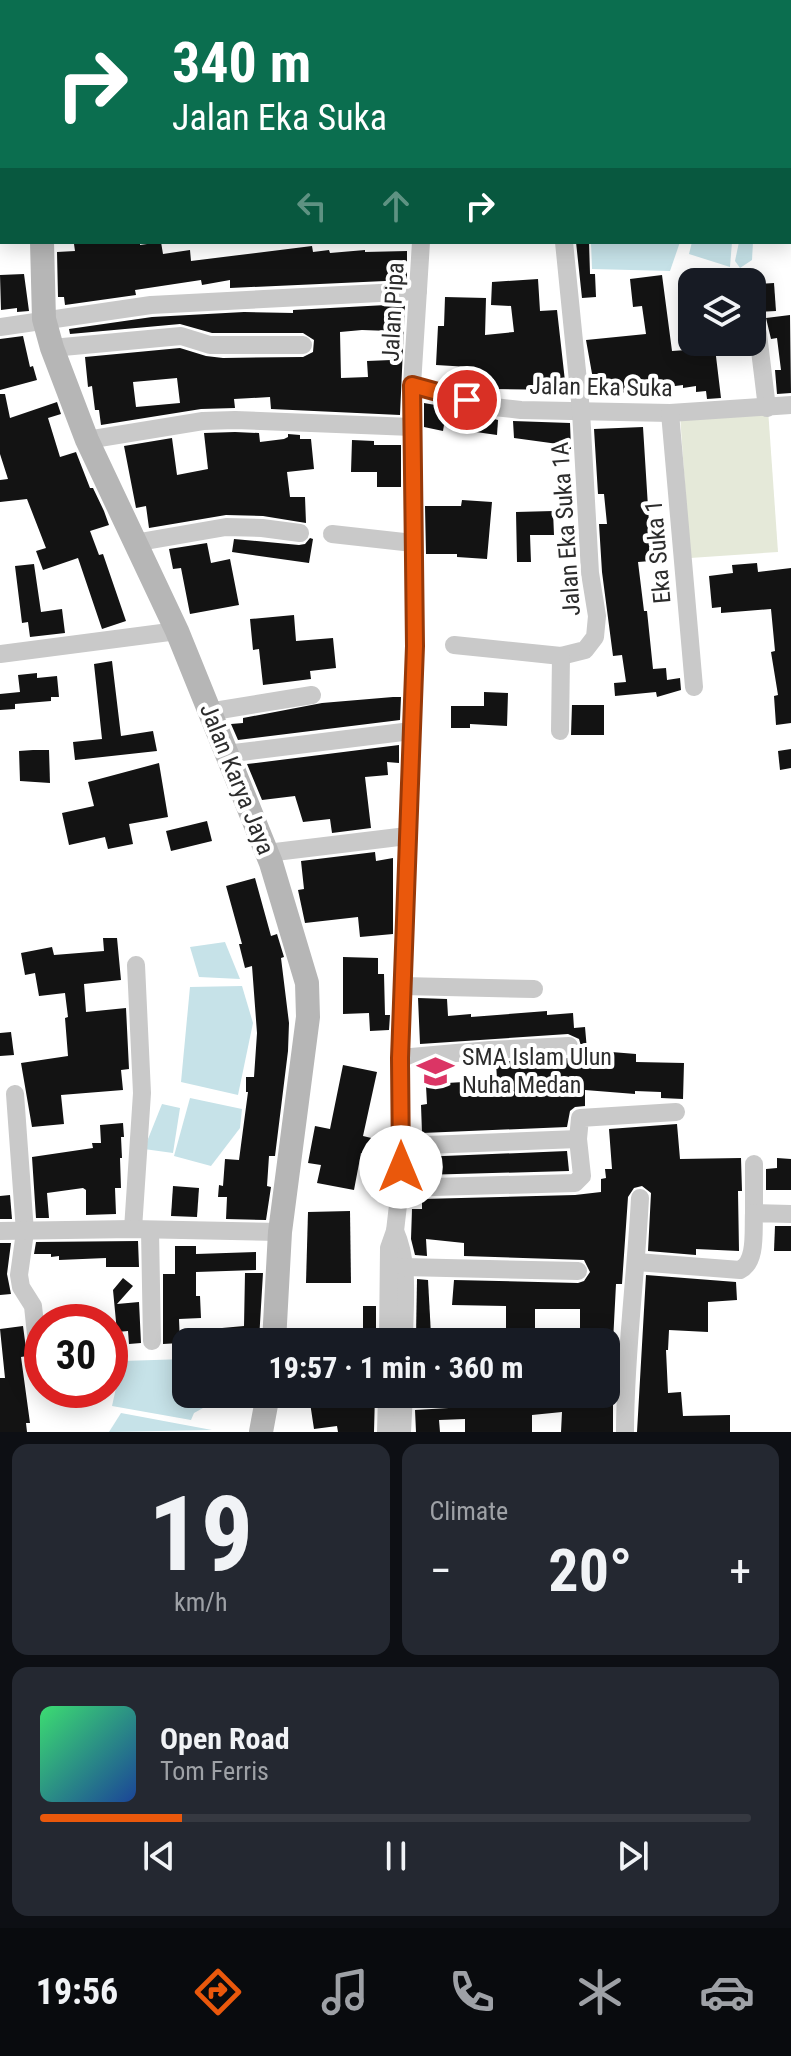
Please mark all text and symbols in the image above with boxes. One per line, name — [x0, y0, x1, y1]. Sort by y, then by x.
text: 340 m — [172, 30, 311, 96]
icon: right — [40, 32, 144, 136]
text: Jalan Eka Suka — [172, 97, 387, 139]
icon: left — [290, 184, 334, 228]
icon: ahead — [374, 184, 418, 228]
icon: right — [458, 184, 502, 228]
street label: Jalan Pipa — [376, 262, 410, 362]
map controls — [678, 268, 766, 356]
button: layers — [678, 268, 766, 356]
pin — [433, 366, 501, 434]
street label: Jalan Eka Suka — [529, 372, 673, 402]
icon: arrive — [445, 378, 489, 422]
street label: Jalan Eka Suka 1A — [546, 441, 586, 617]
street label: Eka Suka 1 — [640, 499, 676, 605]
street label: Jalan Karya Jaya — [194, 699, 280, 859]
place label: SMA Islam Ulun Nuha Medan — [462, 1043, 612, 1099]
school or university icon: SMA Islam Ulun Nuha Medan — [417, 1052, 455, 1090]
position arrow — [359, 1125, 443, 1209]
speed limit sign: 30 — [24, 1304, 128, 1408]
text: 19:57 · 1 min · 360 m — [269, 1350, 523, 1385]
text: 19 — [148, 1474, 253, 1595]
text: Climate — [430, 1496, 508, 1526]
text: 20° — [548, 1535, 632, 1606]
text: − — [430, 1545, 452, 1597]
text: + — [729, 1545, 751, 1597]
text: km/h — [174, 1587, 228, 1617]
text: Open Road — [160, 1721, 290, 1756]
text: Tom Ferris — [160, 1756, 269, 1786]
icon: previous — [137, 1834, 181, 1878]
icon: pause — [374, 1834, 418, 1878]
icon: next — [611, 1834, 655, 1878]
icon: directions — [190, 1964, 246, 2020]
icon: music — [317, 1964, 373, 2020]
icon: phone — [444, 1964, 500, 2020]
icon: climate — [572, 1964, 628, 2020]
icon: car — [699, 1964, 755, 2020]
text: 19:56 — [36, 1971, 118, 2013]

